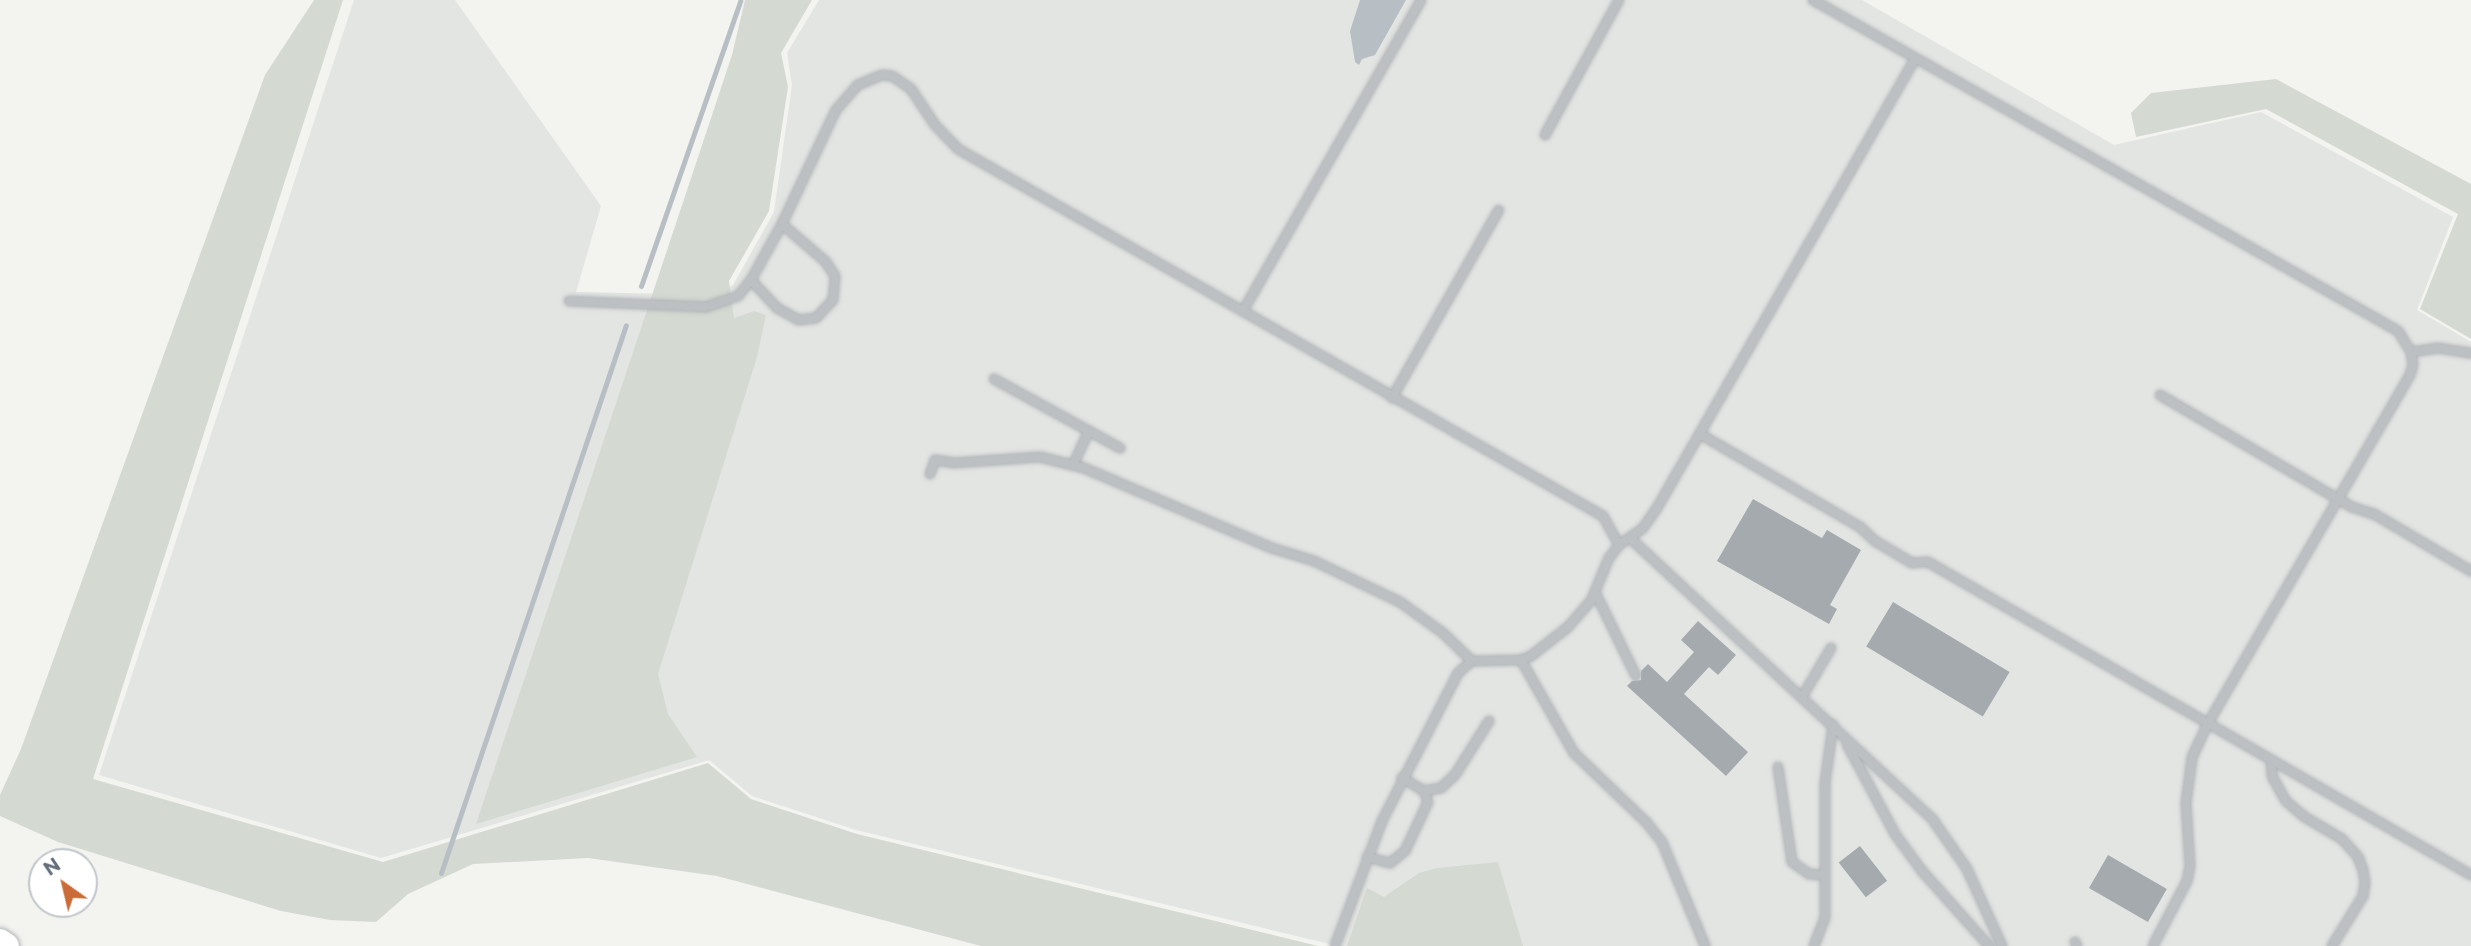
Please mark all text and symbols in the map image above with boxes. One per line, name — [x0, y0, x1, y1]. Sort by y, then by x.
north arrow — [28, 848, 98, 918]
text: N — [39, 853, 65, 881]

